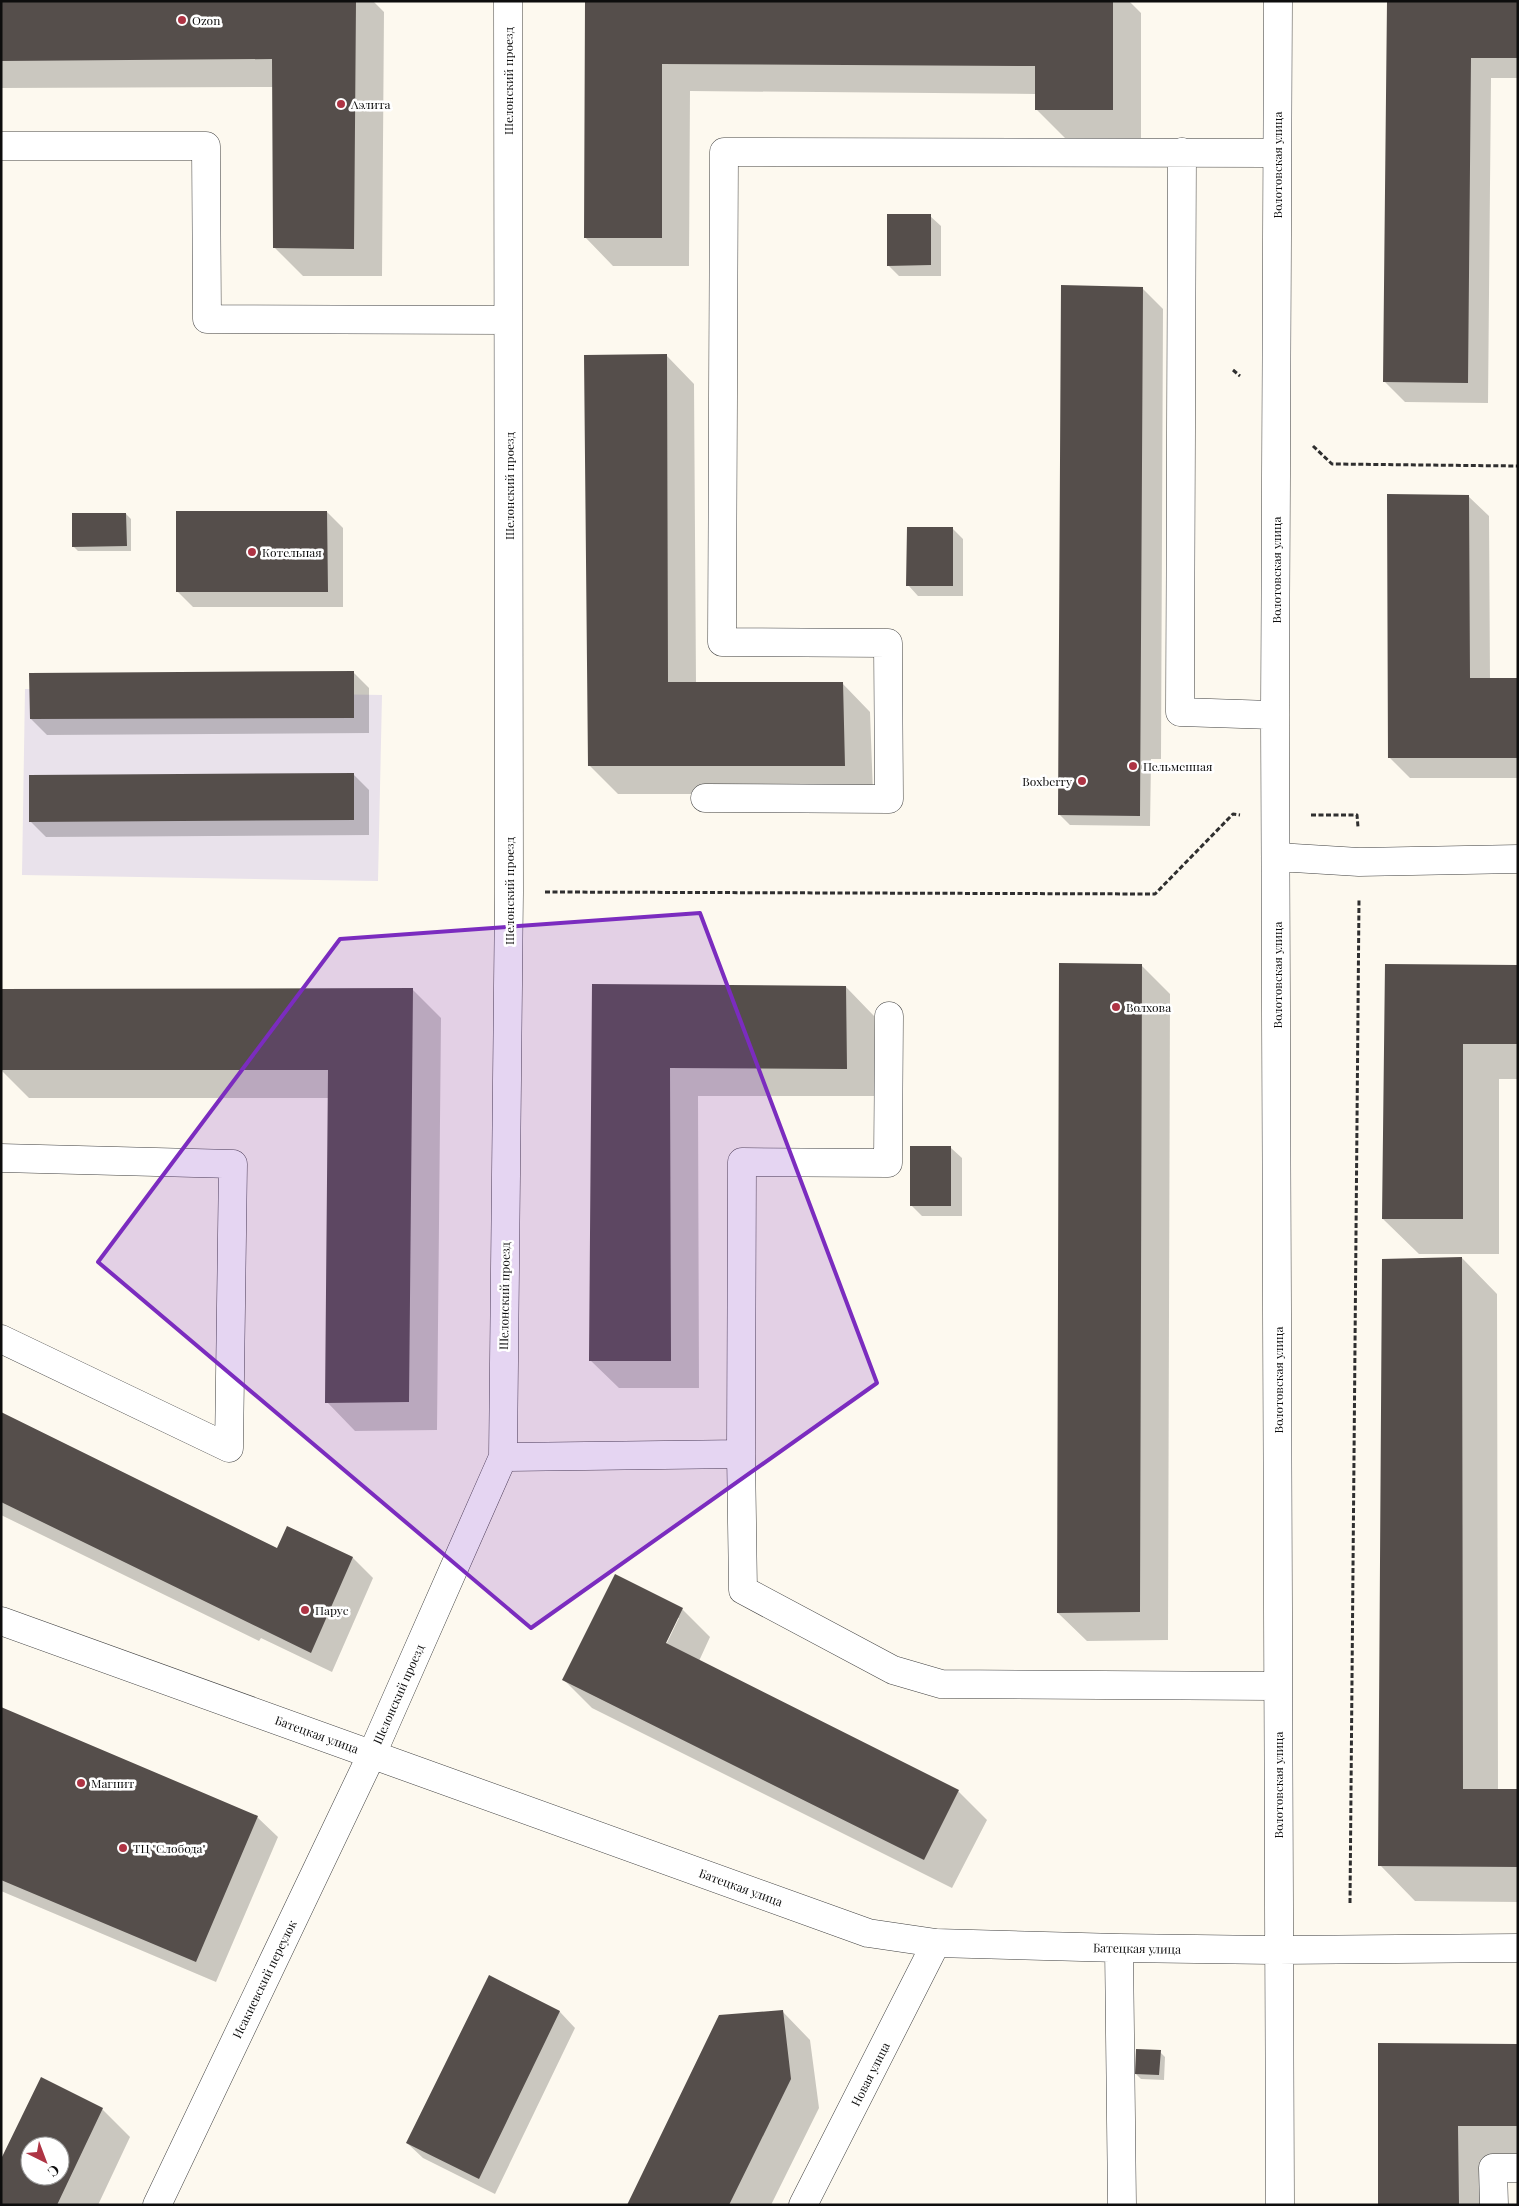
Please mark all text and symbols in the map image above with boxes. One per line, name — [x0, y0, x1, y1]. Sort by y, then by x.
place label: Ozon — [192, 12, 220, 28]
marker: Ozon — [176, 14, 188, 26]
street label: Шелонский проезд — [500, 26, 516, 135]
place label: Аэлита — [350, 96, 391, 112]
marker: Аэлита — [335, 98, 347, 110]
street label: Волотовская улица — [1269, 112, 1285, 218]
street label: Шелонский проезд — [501, 431, 517, 540]
street label: Волотовская улица — [1268, 517, 1284, 623]
place label: Котельная — [262, 544, 322, 560]
marker: Котельная — [246, 546, 258, 558]
place label: Пельменная — [1143, 758, 1213, 774]
marker: Пельменная — [1127, 760, 1139, 772]
place label: Boxberry — [1022, 773, 1072, 789]
marker: Boxberry — [1076, 775, 1088, 787]
street label: Шелонский проезд — [501, 836, 517, 945]
street label: Волотовская улица — [1269, 922, 1285, 1028]
place label: Волхова — [1126, 999, 1171, 1015]
marker: Волхова — [1110, 1001, 1122, 1013]
street label: Шелонский проезд — [495, 1241, 513, 1350]
street label: Волотовская улица — [1270, 1327, 1286, 1433]
place label: Парус — [315, 1602, 349, 1618]
marker: Парус — [299, 1604, 311, 1616]
street label: Шелонский проезд — [369, 1641, 428, 1747]
street label: Батецкая улица — [273, 1711, 361, 1757]
street label: Волотовская улица — [1270, 1732, 1286, 1838]
place label: Магнит — [91, 1775, 135, 1791]
marker: Магнит — [75, 1777, 87, 1789]
place label: ТЦ "Слобода" — [133, 1840, 206, 1856]
marker: ТЦ "Слобода" — [117, 1842, 129, 1854]
street label: Батецкая улица — [697, 1864, 785, 1910]
street label: Исакиевский переулок — [228, 1917, 300, 2041]
street label: Батецкая улица — [1093, 1939, 1181, 1957]
street label: Новая улица — [847, 2039, 893, 2109]
north arrow — [20, 2136, 70, 2186]
text: С — [44, 2161, 64, 2181]

